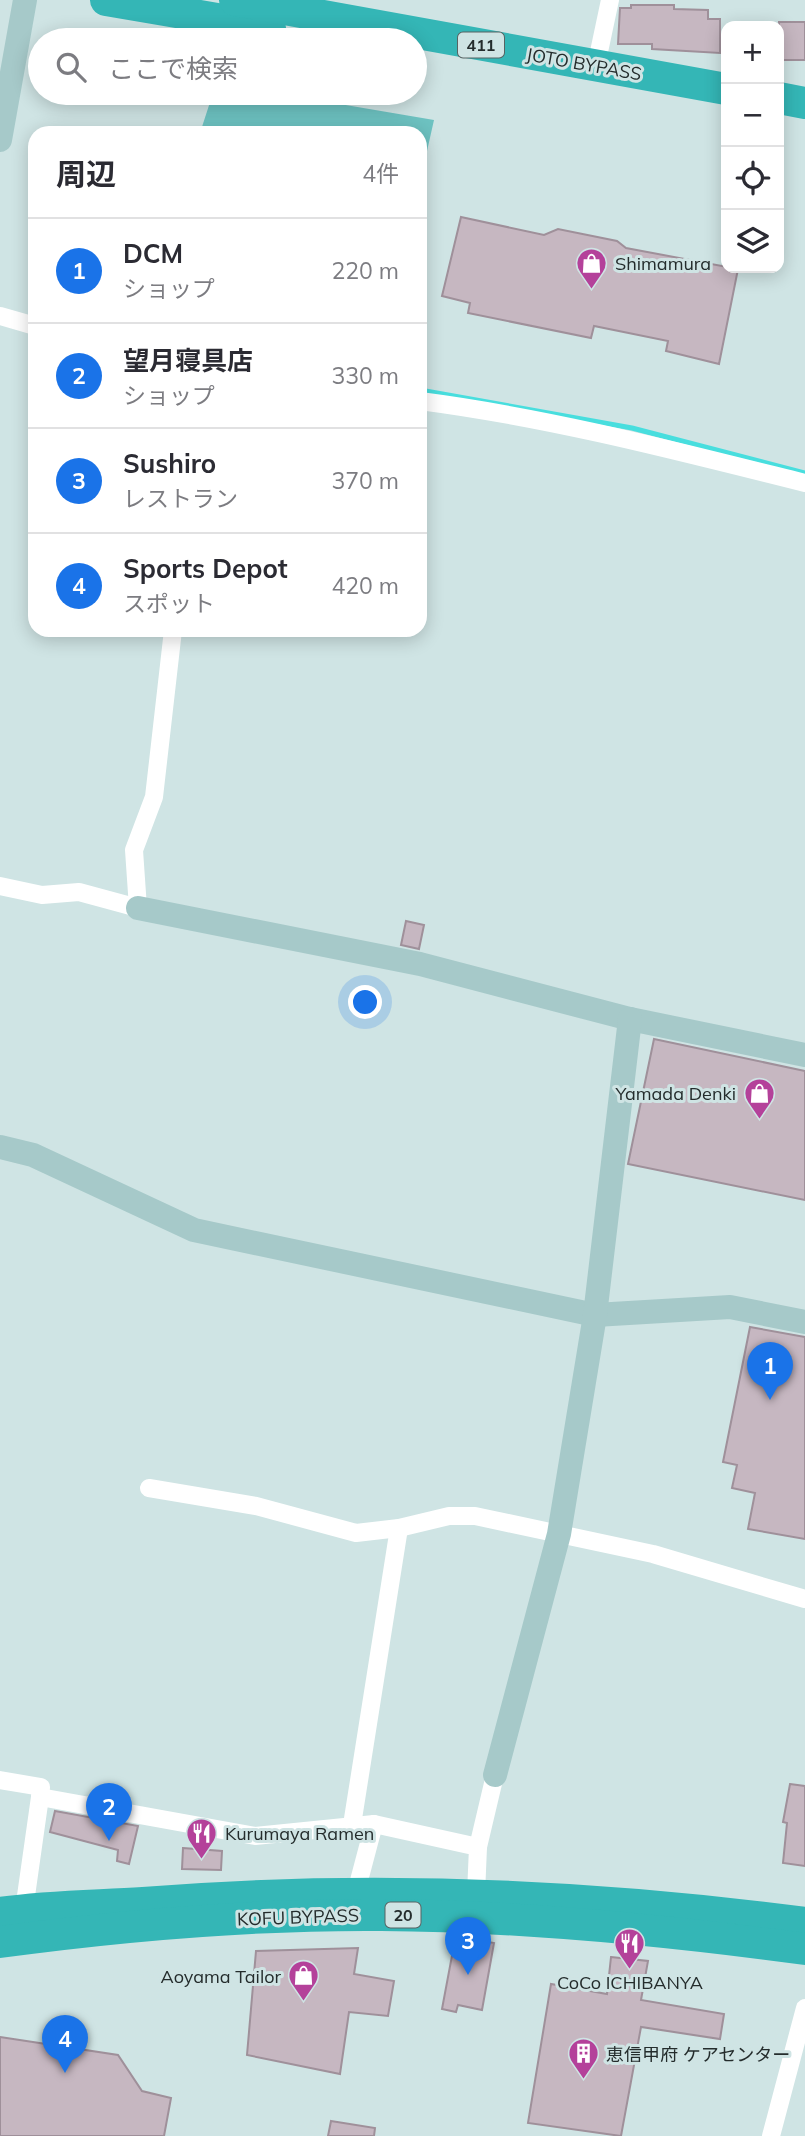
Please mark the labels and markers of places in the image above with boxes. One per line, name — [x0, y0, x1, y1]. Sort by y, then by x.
shop icon: Shimamura — [575, 246, 609, 290]
place label: Shimamura — [615, 252, 711, 275]
shop icon: Yamada Denki — [742, 1076, 776, 1120]
place label: Yamada Denki — [614, 1082, 736, 1105]
pin: 1 — [747, 1342, 793, 1400]
pin: 2 — [86, 1783, 132, 1841]
restaurant icon: Kurumaya Ramen — [185, 1816, 219, 1860]
place label: Kurumaya Ramen — [225, 1822, 374, 1845]
pin: 3 — [445, 1917, 491, 1975]
restaurant icon: CoCo ICHIBANYA — [613, 1927, 647, 1971]
shop icon: Aoyama Tailor — [287, 1959, 321, 2003]
place label: Aoyama Tailor — [161, 1965, 281, 1988]
place label: CoCo ICHIBANYA — [557, 1971, 703, 1994]
pin: 4 — [42, 2015, 88, 2073]
building icon: 恵信甲府 ケアセンター — [566, 2037, 600, 2081]
place label: 恵信甲府 ケアセンター — [606, 2043, 790, 2066]

